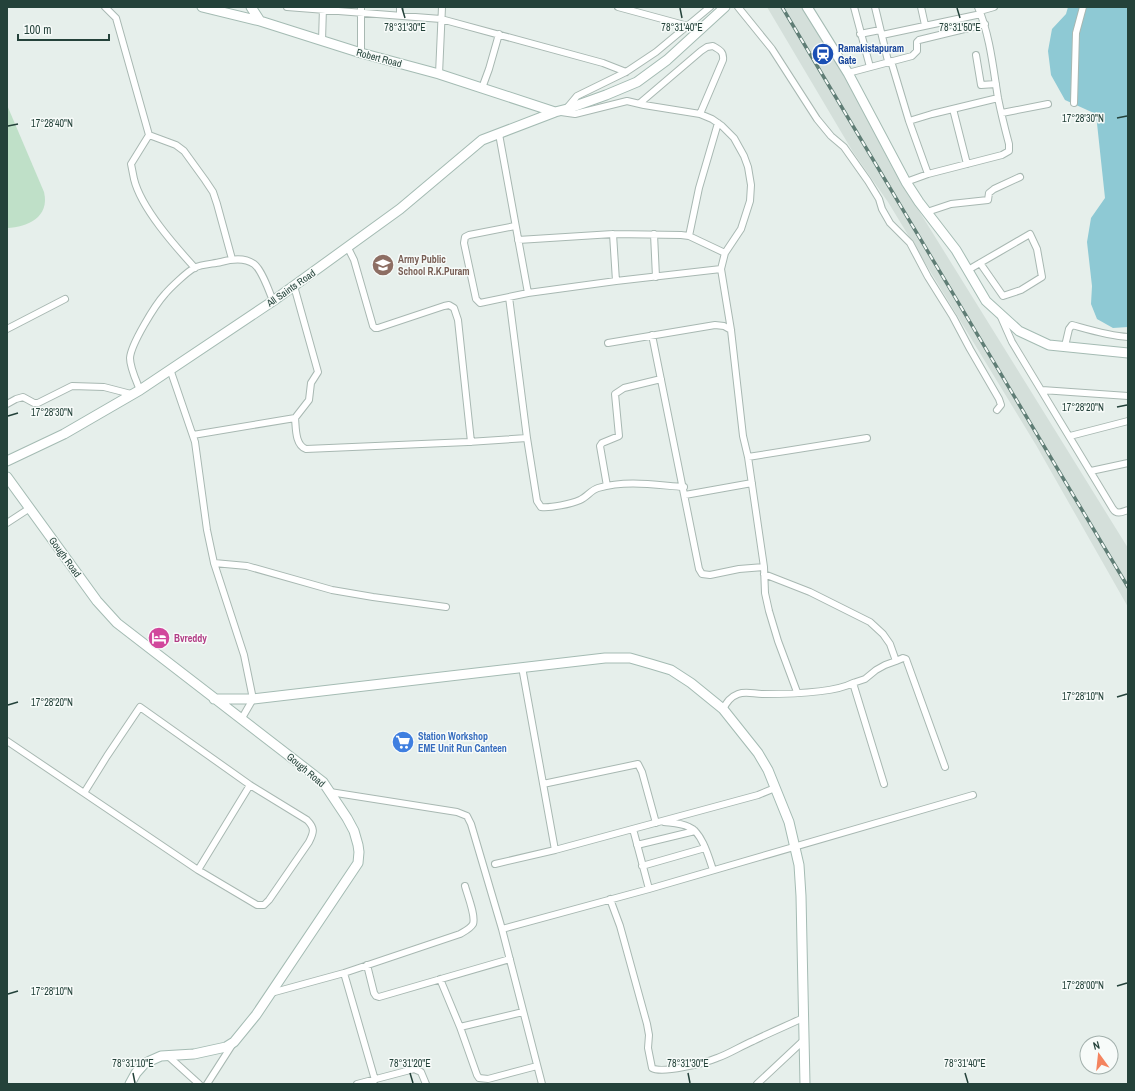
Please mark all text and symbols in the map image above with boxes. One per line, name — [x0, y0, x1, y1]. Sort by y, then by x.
scale bar — [18, 16, 109, 42]
text: 78°31'30"E — [384, 21, 426, 34]
text: 78°31'40"E — [661, 21, 703, 34]
text: 78°31'50"E — [939, 21, 981, 34]
text: 100 m — [24, 22, 51, 38]
station icon: Ramakistapuram Gate — [810, 41, 836, 67]
place label: Ramakistapuram Gate — [838, 42, 904, 67]
street label: Robert Road — [355, 46, 403, 70]
text: 17°28'30"N — [1062, 112, 1104, 125]
text: 17°28'40"N — [31, 117, 73, 130]
school or university icon: Army Public School R.K.Puram — [370, 252, 396, 278]
place label: Army Public School R.K.Puram — [398, 253, 470, 278]
street label: All Saints Road — [263, 266, 318, 310]
text: 17°28'20"N — [1062, 401, 1104, 414]
text: 17°28'30"N — [31, 406, 73, 419]
street label: Gough Road — [46, 534, 84, 580]
hotel icon: Bvreddy — [146, 625, 172, 651]
place label: Bvreddy — [174, 632, 207, 645]
text: 17°28'10"N — [1062, 690, 1104, 703]
text: 17°28'20"N — [31, 696, 73, 709]
supermarket icon: Station Workshop EME Unit Run Canteen — [390, 729, 416, 755]
place label: Station Workshop EME Unit Run Canteen — [418, 730, 507, 755]
street label: Gough Road — [284, 750, 328, 790]
text: 17°28'00"N — [1062, 979, 1104, 992]
text: 17°28'10"N — [31, 985, 73, 998]
north arrow — [1079, 1035, 1119, 1075]
text: N — [1091, 1038, 1101, 1053]
text: 78°31'10"E — [112, 1057, 154, 1070]
text: 78°31'20"E — [389, 1057, 431, 1070]
text: 78°31'30"E — [667, 1057, 709, 1070]
text: 78°31'40"E — [944, 1057, 986, 1070]

